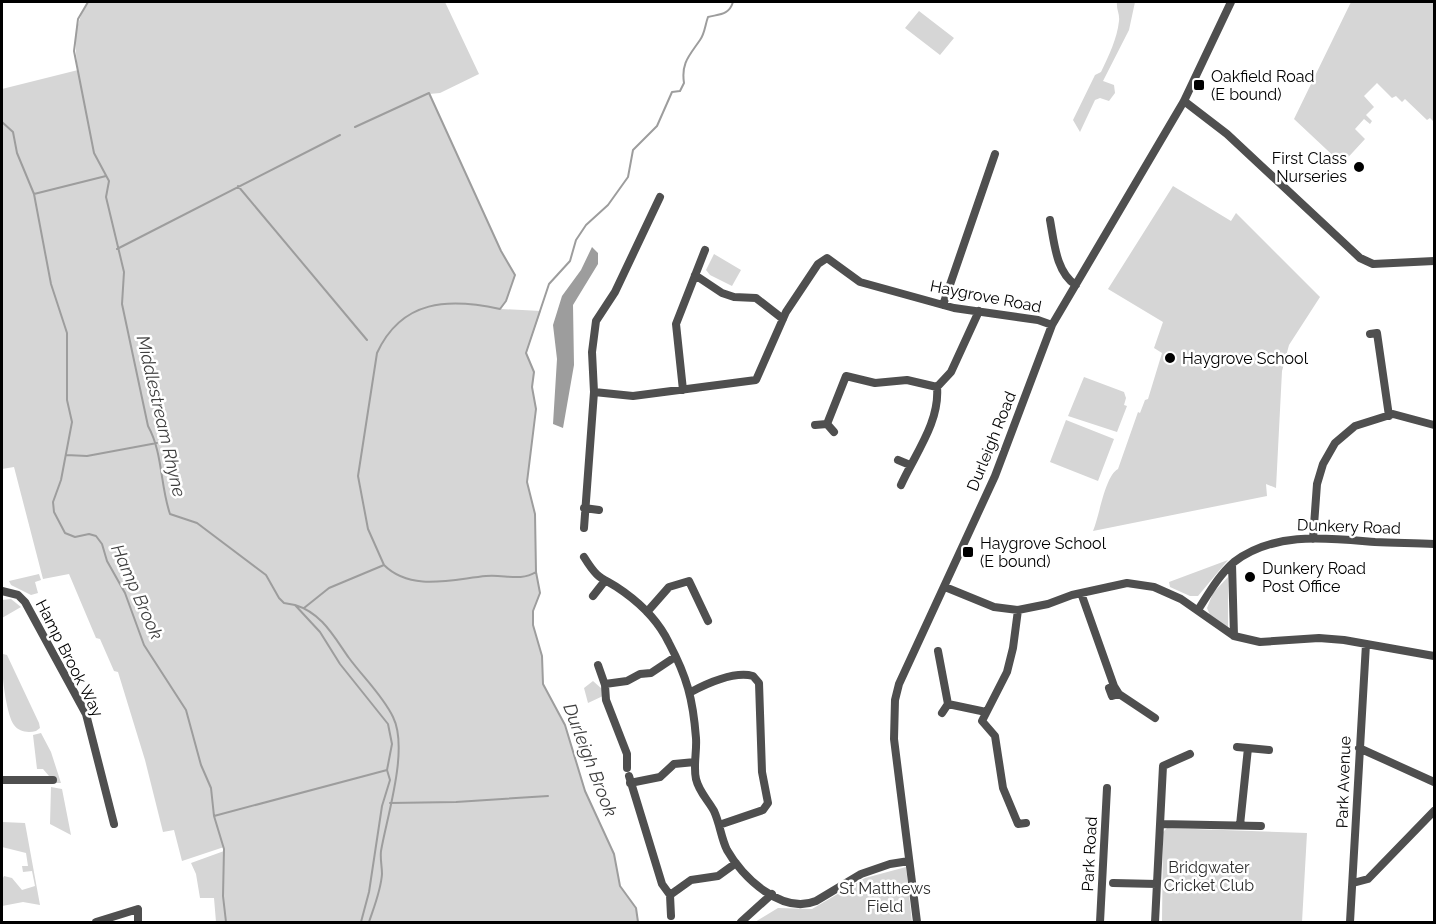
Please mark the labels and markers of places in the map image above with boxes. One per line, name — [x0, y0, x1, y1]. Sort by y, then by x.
place label: Oakfield Road (E bound) — [1211, 67, 1314, 104]
marker: Oakfield Road (E bound) — [1192, 78, 1206, 92]
place label: First Class Nurseries — [1272, 149, 1347, 186]
marker: First Class Nurseries — [1352, 160, 1366, 174]
place label: Haygrove School — [1182, 349, 1309, 368]
marker: Haygrove School — [1163, 351, 1177, 365]
place label: Haygrove School (E bound) — [980, 534, 1107, 571]
marker: Haygrove School (E bound) — [961, 545, 975, 559]
place label: Dunkery Road Post Office — [1262, 559, 1366, 596]
marker: Dunkery Road Post Office — [1243, 570, 1257, 584]

